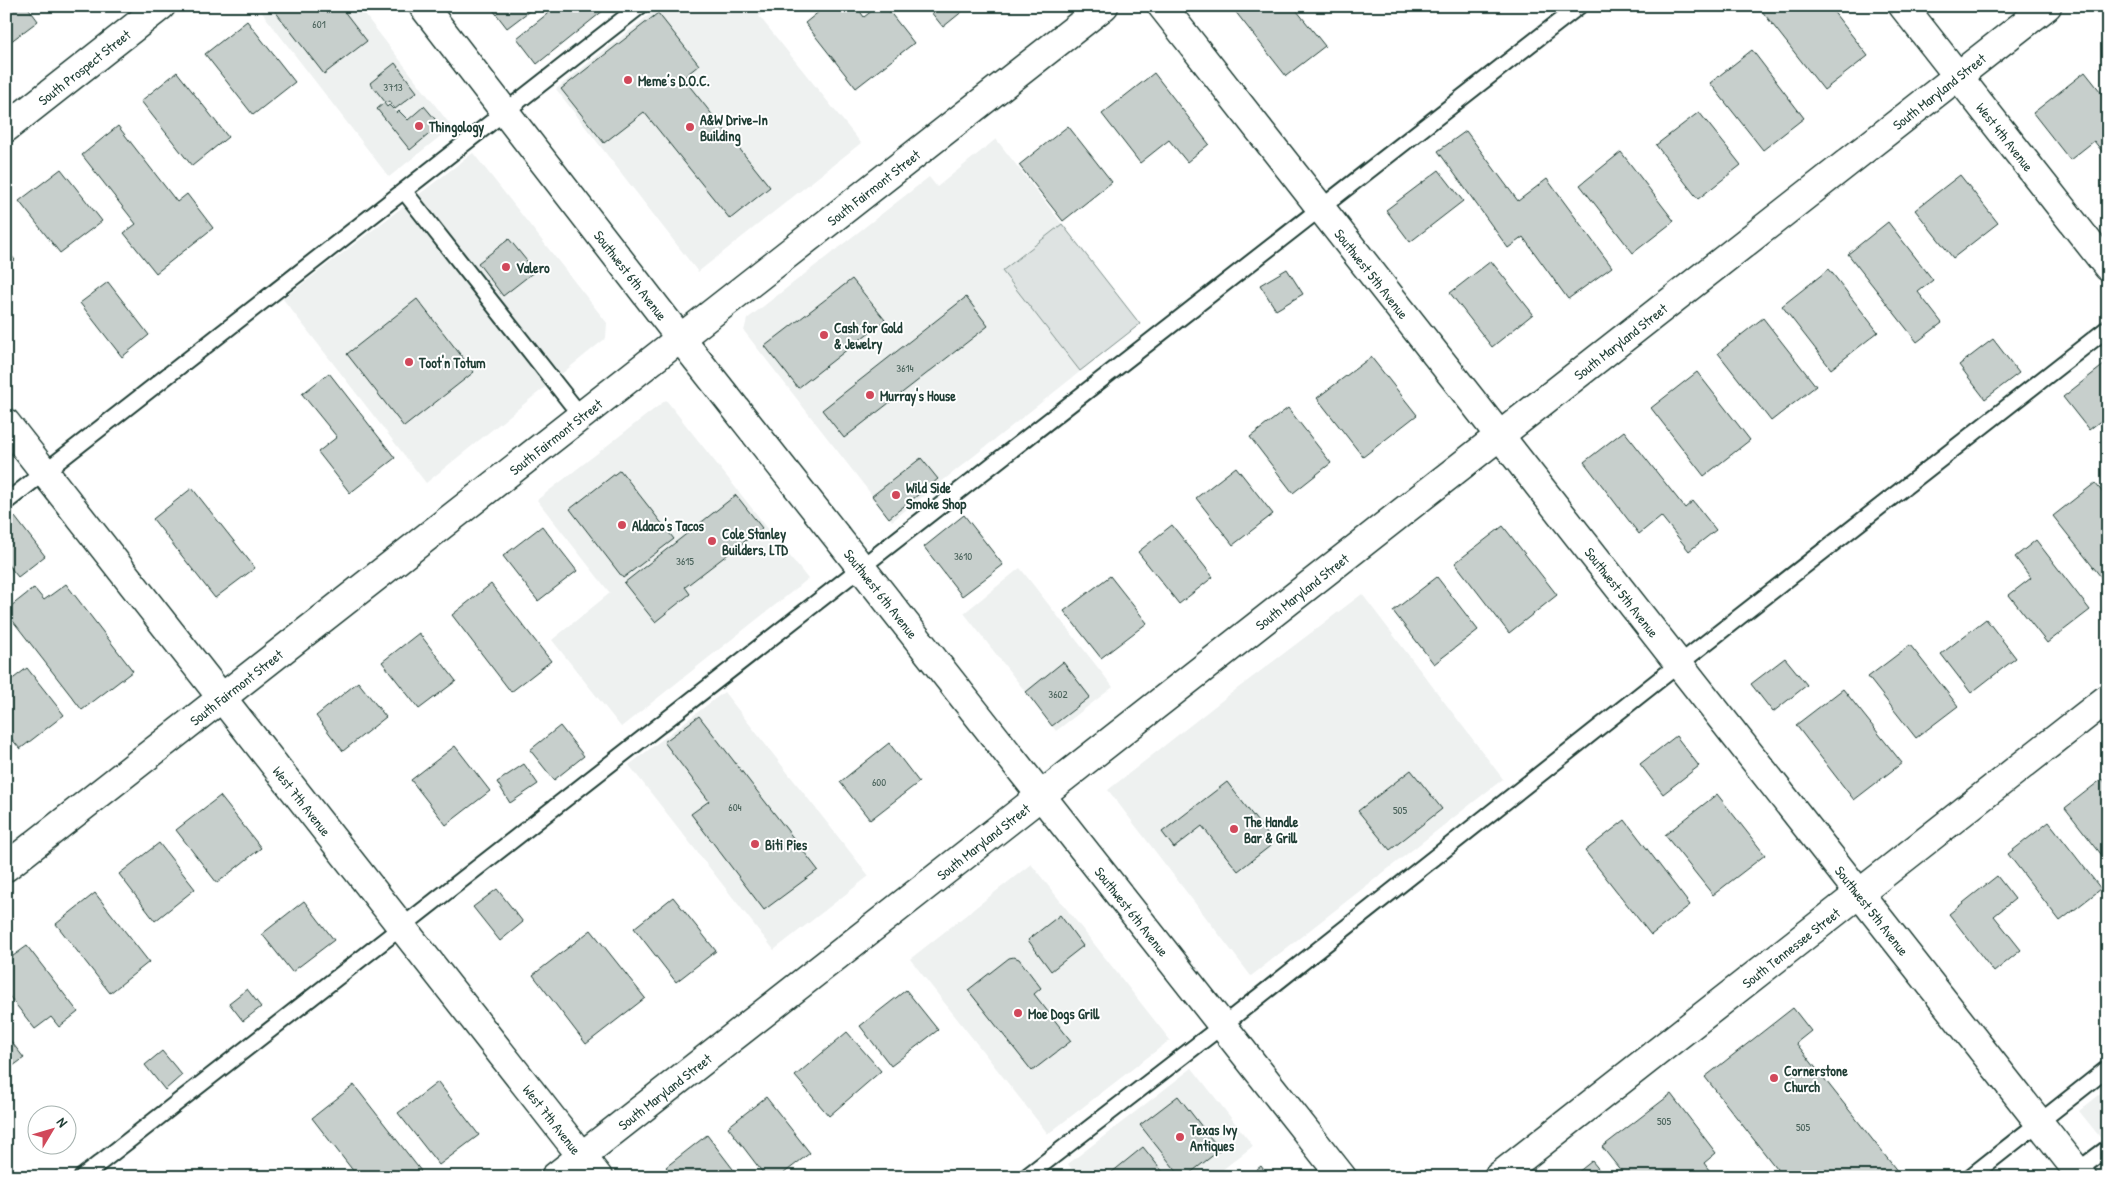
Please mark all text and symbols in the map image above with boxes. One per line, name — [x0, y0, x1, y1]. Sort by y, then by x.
house number: 601 — [312, 17, 326, 31]
street label: South Prospect Street — [34, 24, 134, 109]
street label: South Maryland Street — [1888, 48, 1989, 134]
place label: Meme’s D.O.C. — [638, 71, 710, 90]
marker: Meme’s D.O.C. — [622, 74, 634, 86]
house number: 3713 — [383, 80, 403, 94]
street label: West 4th Avenue — [1973, 98, 2039, 175]
place label: A&W Drive-In Building — [700, 110, 768, 147]
place label: Thingology — [428, 117, 484, 138]
marker: Thingology — [413, 120, 425, 132]
marker: A&W Drive-In Building — [684, 121, 696, 133]
street label: South Fairmont Street — [823, 145, 924, 229]
street label: Southwest 5th Avenue — [1331, 224, 1414, 323]
street label: Southwest 6th Avenue — [590, 226, 672, 324]
place label: Valero — [516, 258, 550, 277]
marker: Valero — [500, 261, 512, 273]
street label: South Maryland Street — [1570, 298, 1671, 384]
place label: Cash for Gold & Jewelry — [834, 318, 903, 355]
marker: Cash for Gold & Jewelry — [818, 329, 830, 341]
place label: Toot'n Totum — [418, 353, 486, 372]
marker: Toot'n Totum — [403, 356, 415, 368]
house number: 3614 — [896, 361, 914, 375]
place label: Murray's House — [880, 386, 956, 407]
marker: Murray's House — [864, 389, 876, 401]
street label: South Fairmont Street — [505, 394, 606, 479]
place label: Wild Side Smoke Shop — [906, 478, 967, 515]
marker: Wild Side Smoke Shop — [890, 489, 902, 501]
place label: Aldaco's Tacos — [632, 516, 705, 535]
marker: Aldaco's Tacos — [616, 519, 628, 531]
place label: Cole Stanley Builders, LTD — [722, 524, 788, 559]
marker: Cole Stanley Builders, LTD — [706, 535, 718, 547]
street label: Southwest 5th Avenue — [1581, 543, 1664, 641]
street label: Southwest 6th Avenue — [840, 545, 923, 642]
street label: South Maryland Street — [1251, 548, 1352, 634]
house number: 3610 — [954, 549, 972, 563]
house number: 3615 — [676, 554, 694, 568]
street label: South Fairmont Street — [185, 644, 286, 729]
house number: 3602 — [1048, 687, 1068, 701]
street label: West 7th Avenue — [269, 762, 336, 840]
house number: 600 — [872, 775, 886, 789]
street label: South Maryland Street — [932, 798, 1034, 884]
house number: 604 — [728, 800, 742, 814]
house number: 505 — [1393, 803, 1407, 817]
place label: The Handle Bar & Grill — [1243, 812, 1299, 847]
marker: The Handle Bar & Grill — [1228, 823, 1240, 835]
place label: Biti Pies — [765, 835, 808, 854]
marker: Biti Pies — [749, 838, 761, 850]
street label: Southwest 5th Avenue — [1831, 861, 1914, 959]
street label: Southwest 6th Avenue — [1091, 863, 1174, 960]
street label: South Tennessee Street — [1738, 903, 1844, 992]
place label: Moe Dogs Grill — [1028, 1004, 1100, 1025]
marker: Moe Dogs Grill — [1012, 1007, 1024, 1019]
street label: South Maryland Street — [614, 1048, 715, 1134]
place label: Cornerstone Church — [1784, 1061, 1848, 1096]
marker: Cornerstone Church — [1768, 1072, 1780, 1084]
street label: West 7th Avenue — [519, 1080, 586, 1158]
north arrow — [28, 1106, 78, 1156]
text: N — [53, 1113, 73, 1131]
house number: 505 — [1657, 1114, 1671, 1128]
place label: Texas Ivy Antiques — [1189, 1120, 1237, 1157]
house number: 505 — [1796, 1120, 1810, 1134]
marker: Texas Ivy Antiques — [1174, 1131, 1186, 1143]

